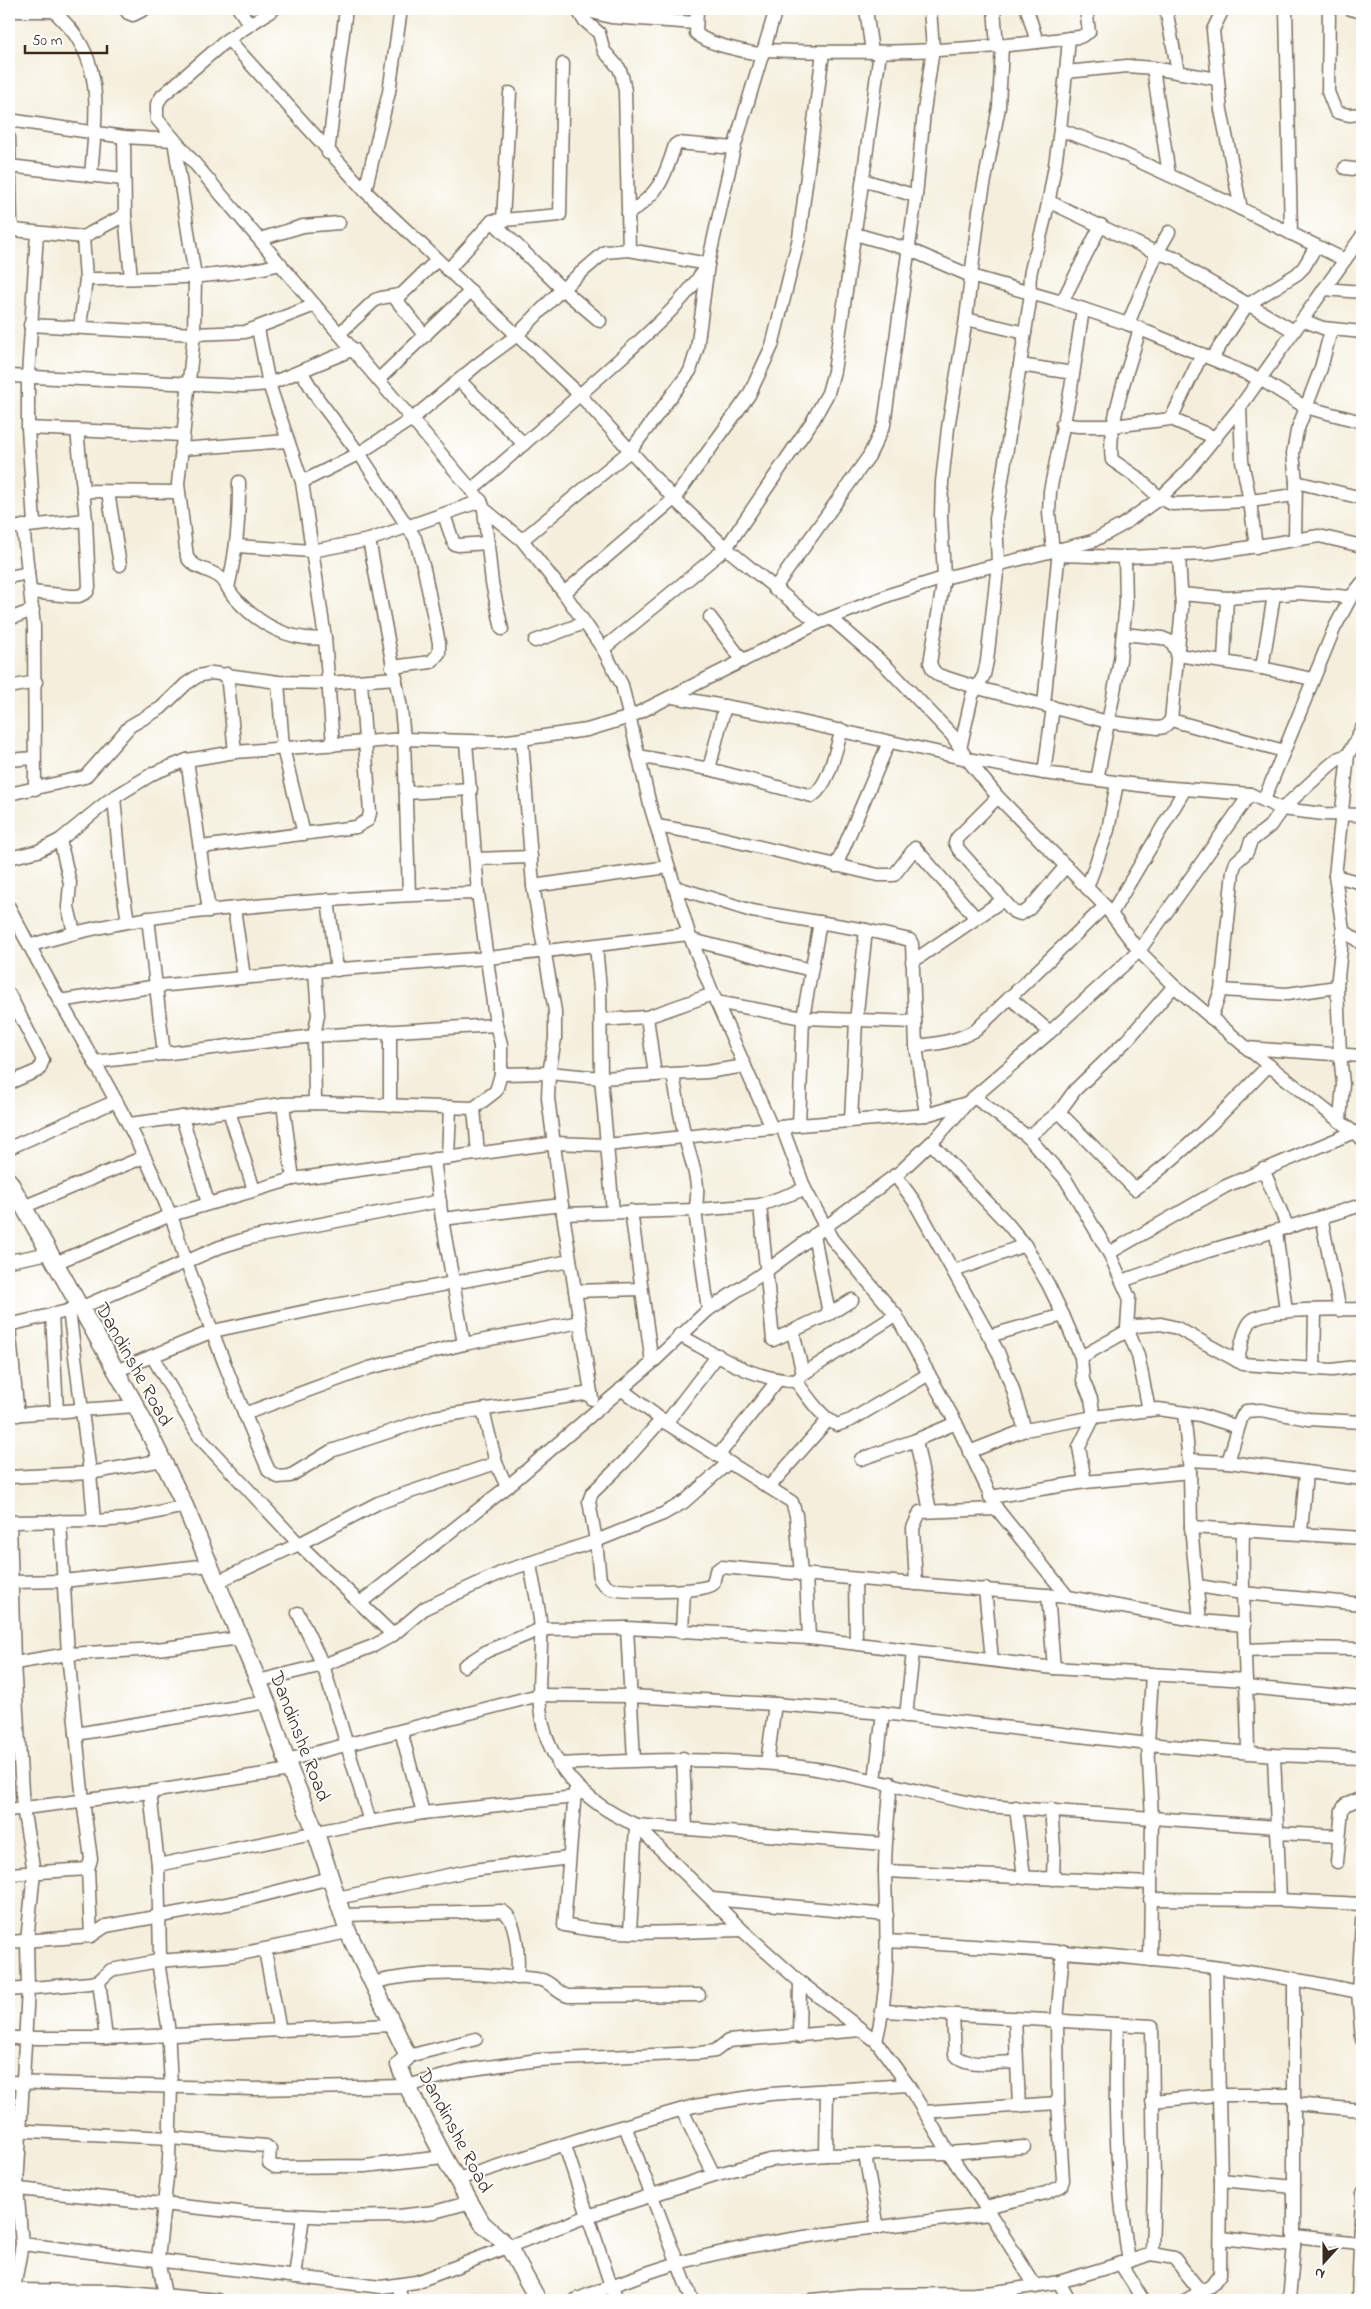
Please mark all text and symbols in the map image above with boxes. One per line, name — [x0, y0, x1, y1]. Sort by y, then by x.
scale bar — [25, 22, 108, 54]
text: 50 m — [32, 30, 63, 52]
street label: Dandinshe Road — [86, 1297, 179, 1432]
street label: Dandinshe Road — [260, 1667, 337, 1806]
street label: Dandinshe Road — [408, 2063, 499, 2199]
north arrow — [1298, 2236, 1348, 2286]
text: N — [1312, 2261, 1328, 2284]

